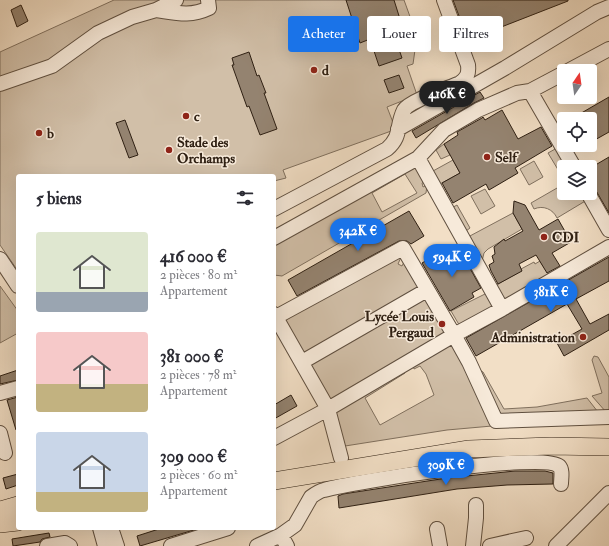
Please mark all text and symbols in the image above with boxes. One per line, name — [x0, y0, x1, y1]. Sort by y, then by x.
chip: Acheter — [288, 16, 359, 52]
chip: Louer — [367, 16, 431, 52]
chip: Filtres — [439, 16, 503, 52]
place label: d — [322, 62, 329, 79]
north arrow — [557, 64, 597, 104]
map controls — [557, 64, 597, 200]
marker: d — [309, 65, 319, 75]
pin: 416K € — [414, 81, 480, 115]
text: 416K € — [428, 86, 466, 102]
place label: c — [194, 108, 200, 125]
marker: c — [181, 111, 191, 121]
button: locate — [557, 112, 597, 152]
place label: b — [46, 125, 54, 142]
marker: b — [34, 128, 44, 138]
place label: Stade des Orchamps — [177, 134, 235, 168]
marker: Stade des Orchamps — [164, 145, 174, 155]
place label: Self — [495, 149, 519, 166]
marker: Self — [482, 152, 492, 162]
button: layers — [557, 160, 597, 200]
icon: filters — [234, 187, 256, 209]
text: 5 biens — [36, 188, 81, 209]
pin: 342K € — [325, 218, 391, 252]
text: 342K € — [339, 223, 377, 239]
place label: CDI — [552, 229, 580, 246]
marker: CDI — [539, 232, 549, 242]
pin: 594K € — [419, 244, 485, 278]
text: 416 000 € — [160, 246, 227, 267]
icon: home — [68, 248, 116, 296]
text: 594K € — [433, 249, 471, 265]
text: 2 pièces · 80 m² — [160, 267, 237, 283]
pin: 381K € — [518, 279, 584, 313]
text: Appartement — [160, 283, 228, 299]
text: 381K € — [533, 284, 569, 300]
place label: Lycée Louis Pergaud — [365, 308, 434, 342]
marker: Lycée Louis Pergaud — [437, 319, 447, 329]
place label: Administration — [490, 329, 576, 346]
marker: Administration — [578, 332, 588, 342]
text: 381 000 € — [160, 346, 224, 367]
icon: home — [68, 348, 116, 396]
text: 2 pièces · 78 m² — [160, 367, 236, 383]
text: Appartement — [160, 383, 228, 399]
text: 309 000 € — [160, 446, 227, 467]
icon: home — [68, 448, 116, 496]
pin: 309K € — [413, 452, 479, 486]
text: 309K € — [427, 457, 465, 473]
text: 2 pièces · 60 m² — [160, 467, 238, 483]
text: Appartement — [160, 483, 228, 499]

